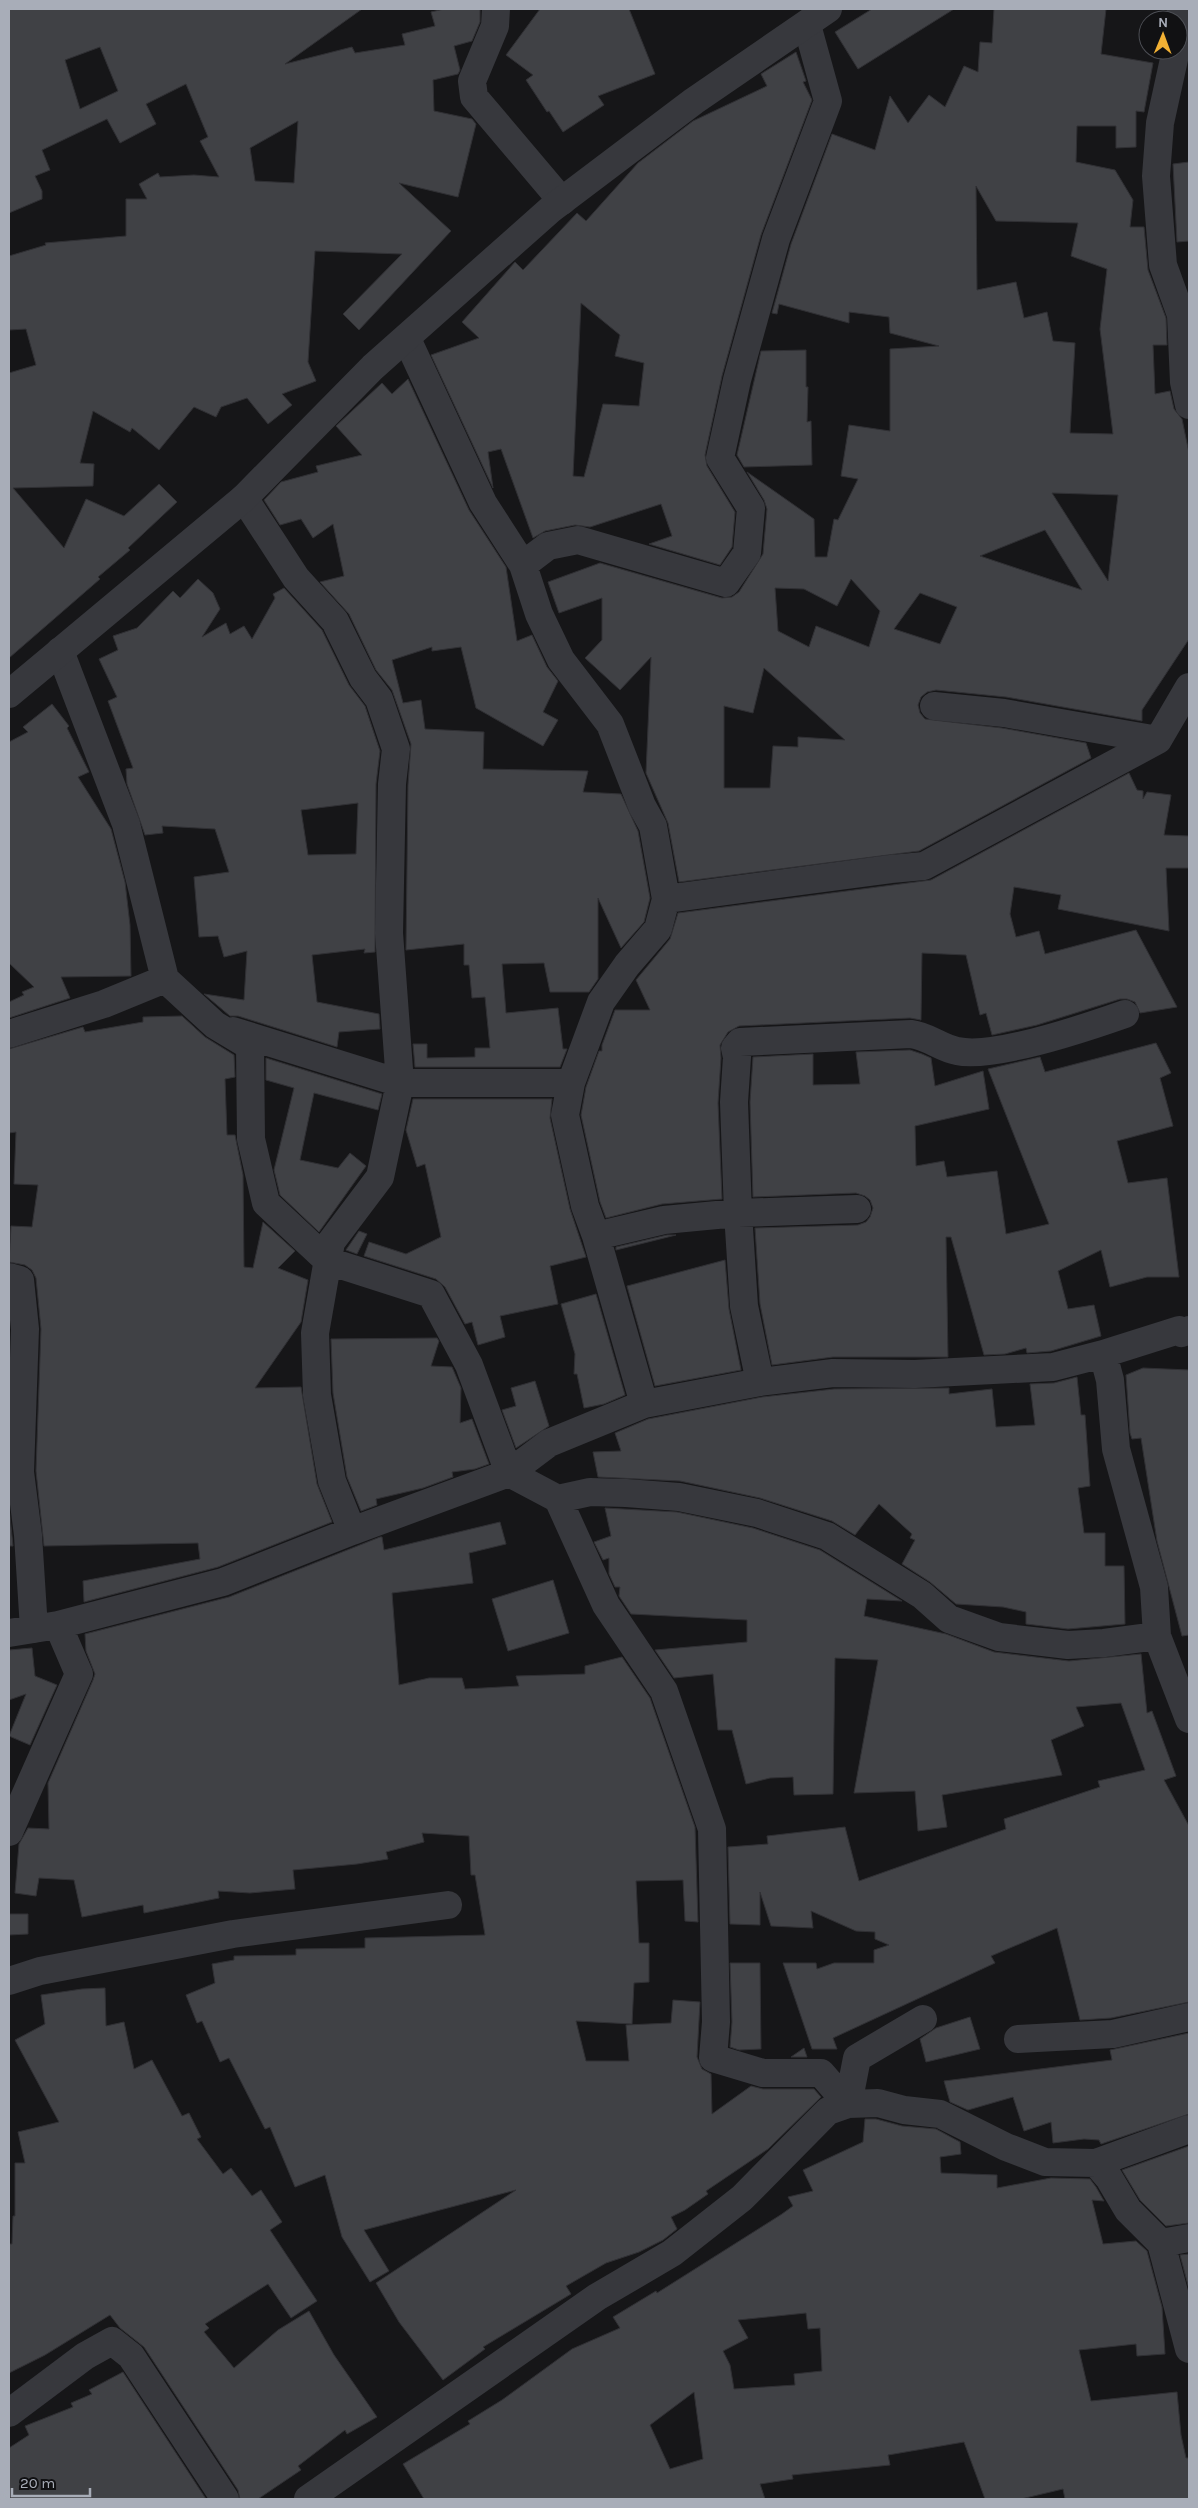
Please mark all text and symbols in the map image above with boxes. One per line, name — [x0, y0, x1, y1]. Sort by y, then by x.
north arrow — [1138, 10, 1188, 60]
text: N — [1158, 14, 1168, 31]
scale bar — [12, 2466, 90, 2498]
text: 20 m — [20, 2474, 55, 2492]

